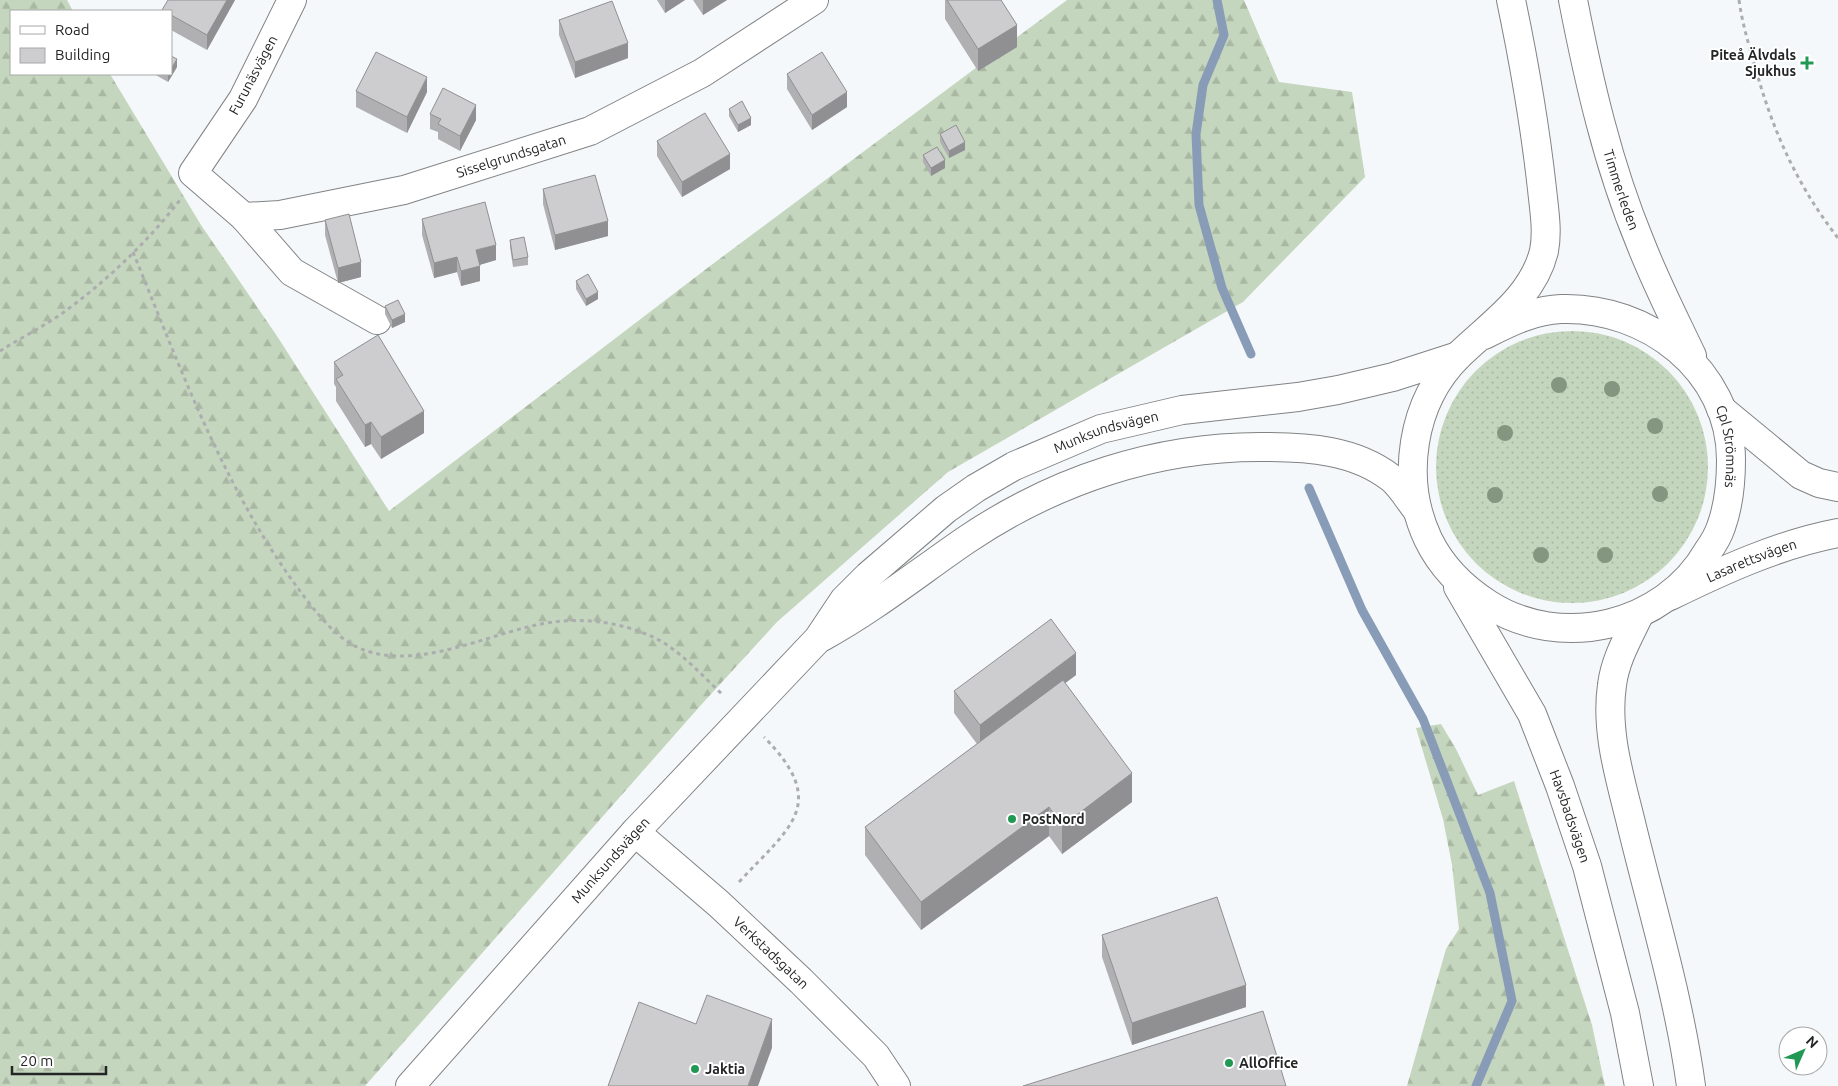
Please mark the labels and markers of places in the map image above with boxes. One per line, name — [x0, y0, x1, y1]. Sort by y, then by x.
place label: Piteå Älvdals Sjukhus — [1710, 46, 1796, 79]
marker: Piteå Älvdals Sjukhus — [1800, 56, 1814, 70]
place label: PostNord — [1022, 811, 1085, 827]
marker: PostNord — [1006, 813, 1018, 825]
place label: AllOffice — [1239, 1055, 1298, 1071]
marker: AllOffice — [1223, 1057, 1235, 1069]
place label: Jaktia — [705, 1061, 745, 1077]
marker: Jaktia — [689, 1063, 701, 1075]

